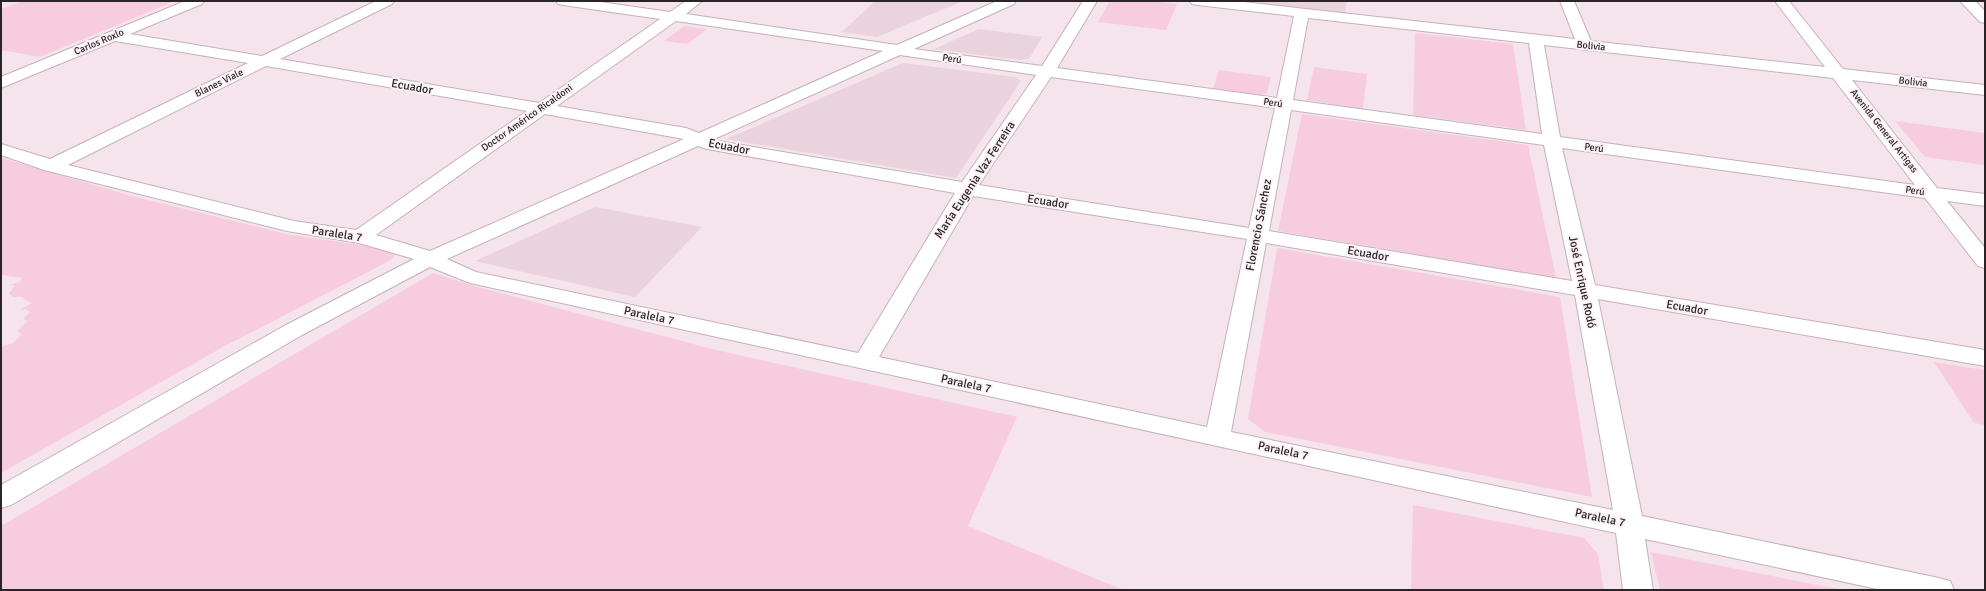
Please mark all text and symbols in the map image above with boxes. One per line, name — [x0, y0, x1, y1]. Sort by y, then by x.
street label: Carlos Roxlo — [72, 26, 126, 58]
street label: Bolivia — [1576, 39, 1606, 53]
street label: Perú — [941, 52, 963, 66]
street label: Blanes Viale — [193, 66, 245, 100]
street label: Bolivia — [1898, 74, 1928, 90]
street label: Ecuador — [390, 76, 435, 98]
street label: Doctor Américo Ricaldoni — [479, 82, 575, 154]
street label: Avenida General Artigas — [1848, 87, 1921, 176]
street label: Perú — [1262, 96, 1284, 110]
street label: María Eugenia Vaz Ferreira — [931, 118, 1019, 242]
street label: Ecuador — [707, 136, 752, 158]
street label: Perú — [1583, 141, 1605, 155]
street label: Florencio Sánchez — [1243, 178, 1275, 272]
street label: Perú — [1904, 184, 1926, 198]
street label: Ecuador — [1026, 191, 1070, 213]
street label: Paralela 7 — [311, 223, 363, 245]
street label: José Enrique Rodó — [1565, 234, 1599, 330]
street label: Ecuador — [1346, 243, 1391, 265]
street label: Ecuador — [1665, 297, 1710, 319]
street label: Paralela 7 — [622, 303, 676, 329]
street label: Paralela 7 — [939, 371, 993, 397]
street label: Paralela 7 — [1256, 438, 1310, 464]
street label: Paralela 7 — [1573, 505, 1627, 531]

